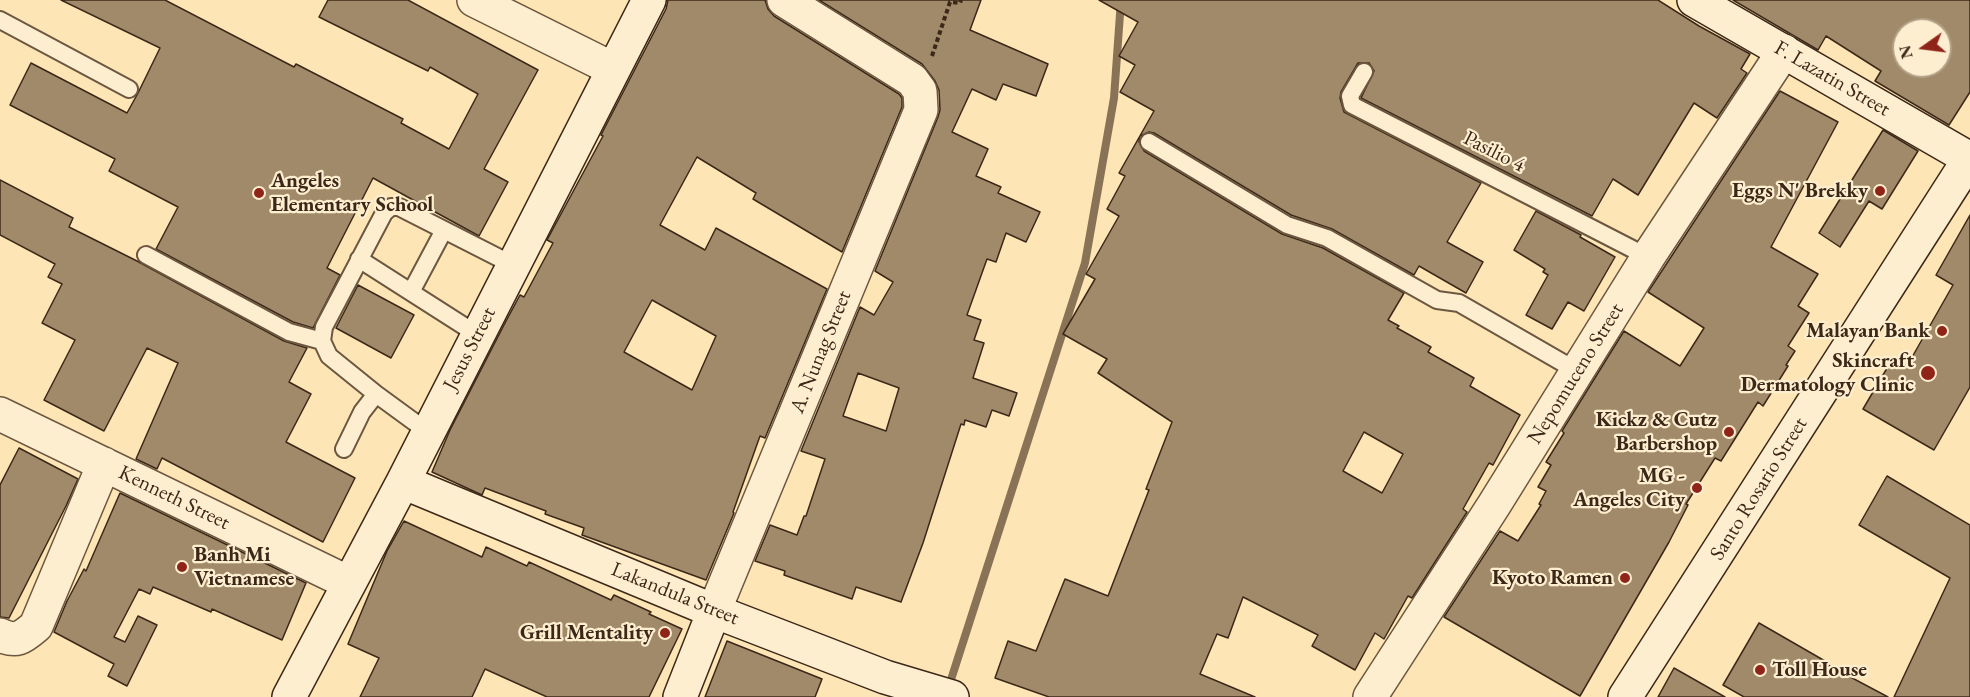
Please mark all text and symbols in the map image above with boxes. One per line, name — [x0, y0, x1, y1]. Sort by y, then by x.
north arrow — [1892, 18, 1952, 78]
street label: F. Lazatin Street — [1770, 36, 1894, 122]
text: N — [1894, 43, 1918, 61]
street label: Pasilio 4 — [1459, 126, 1529, 178]
place label: Angeles Elementary School — [271, 168, 433, 218]
place label: Eggs N' Brekky — [1732, 178, 1868, 204]
marker: Eggs N' Brekky — [1873, 184, 1887, 198]
marker: Angeles Elementary School — [252, 186, 266, 200]
street label: A. Nunag Street — [785, 287, 857, 417]
street label: Nepomuceno Street — [1522, 299, 1630, 449]
street label: Jesus Street — [438, 303, 502, 395]
place label: Malayan Bank — [1806, 318, 1930, 344]
marker: Malayan Bank — [1935, 324, 1949, 338]
place label: Skincraft Dermatology Clinic — [1741, 348, 1914, 398]
marker: Skincraft Dermatology Clinic — [1919, 364, 1937, 382]
place label: Kickz & Cutz Barbershop — [1596, 407, 1717, 457]
street label: Santo Rosario Street — [1705, 413, 1813, 565]
marker: Kickz & Cutz Barbershop — [1722, 425, 1736, 439]
street label: Kenneth Street — [114, 460, 234, 536]
place label: MG - Angeles City — [1573, 463, 1685, 513]
marker: MG - Angeles City — [1690, 481, 1704, 495]
place label: Banh Mi Vietnamese — [194, 542, 294, 592]
street label: Lakandula Street — [608, 557, 742, 631]
marker: Banh Mi Vietnamese — [175, 560, 189, 574]
place label: Kyoto Ramen — [1492, 565, 1613, 591]
marker: Kyoto Ramen — [1618, 571, 1632, 585]
place label: Grill Mentality — [520, 620, 653, 646]
marker: Grill Mentality — [658, 626, 672, 640]
place label: Toll House — [1772, 657, 1867, 683]
marker: Toll House — [1753, 663, 1767, 677]

